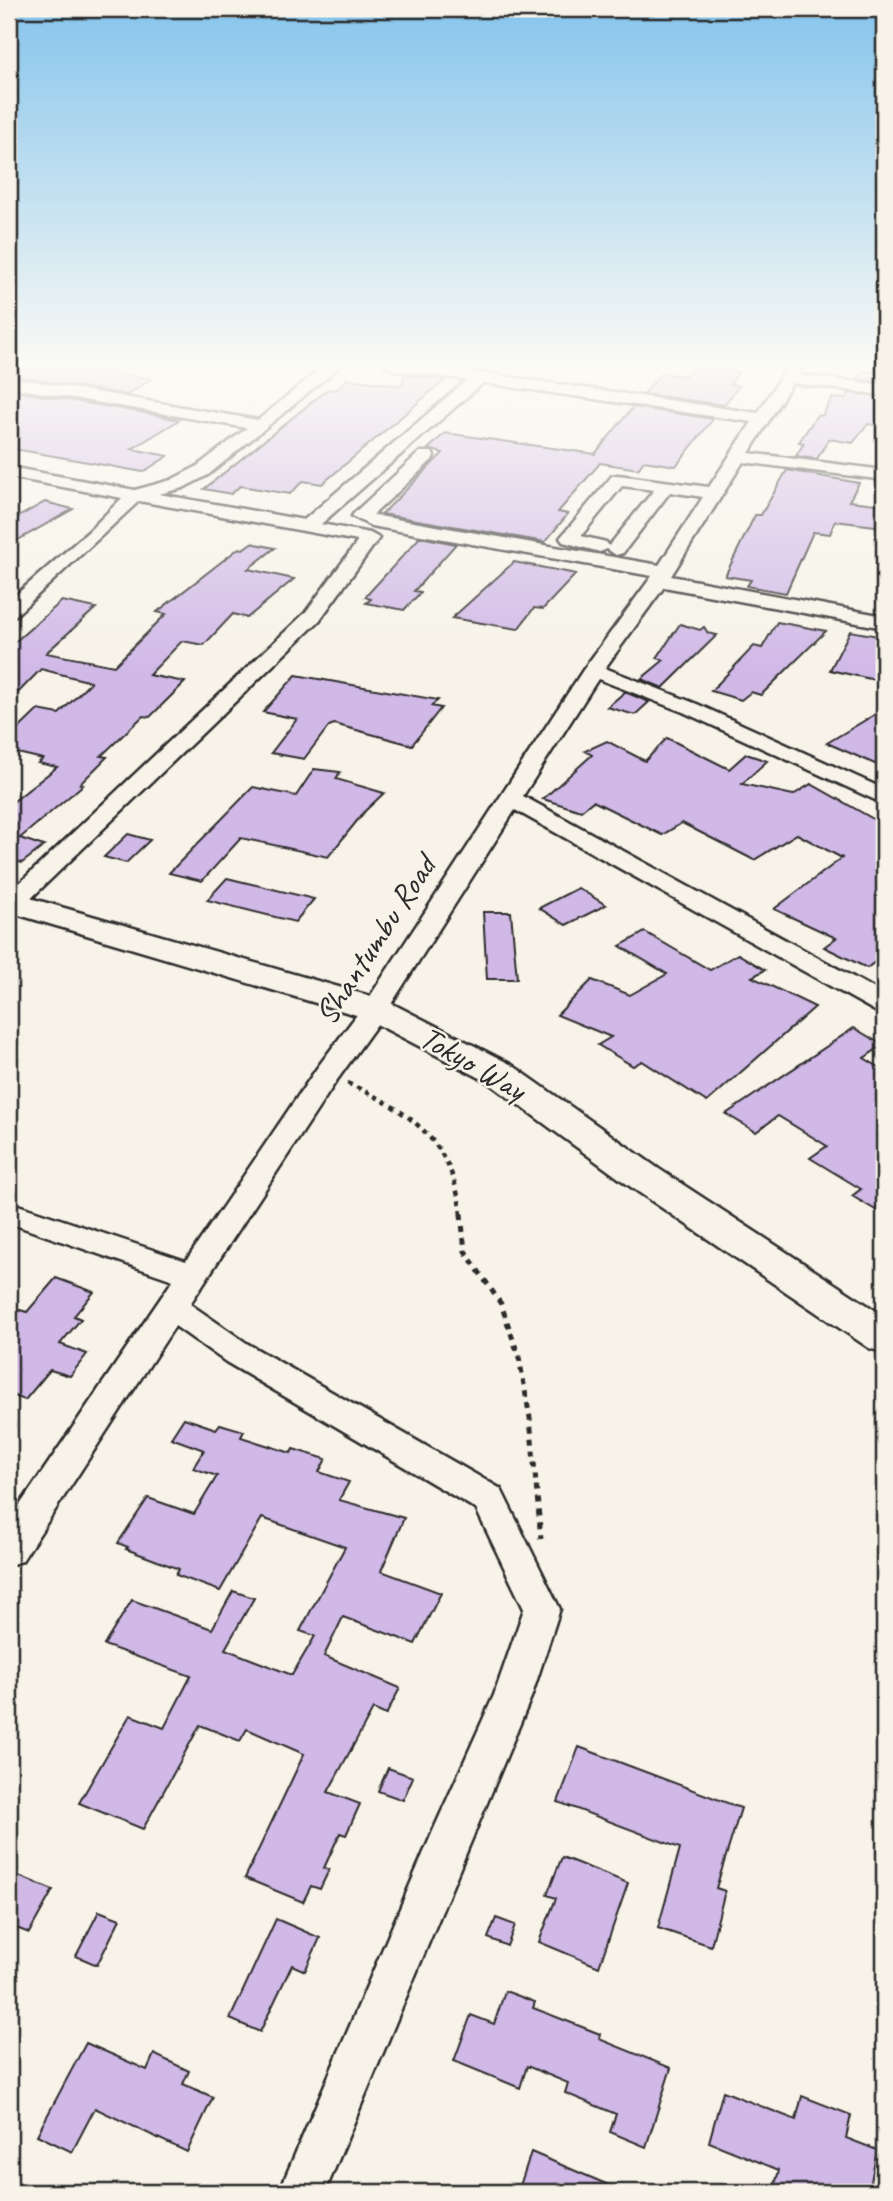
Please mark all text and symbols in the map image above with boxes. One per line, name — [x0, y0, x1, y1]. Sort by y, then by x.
street label: Shantumbu Road — [305, 844, 448, 1032]
street label: Tokyo Way — [413, 1016, 536, 1111]

